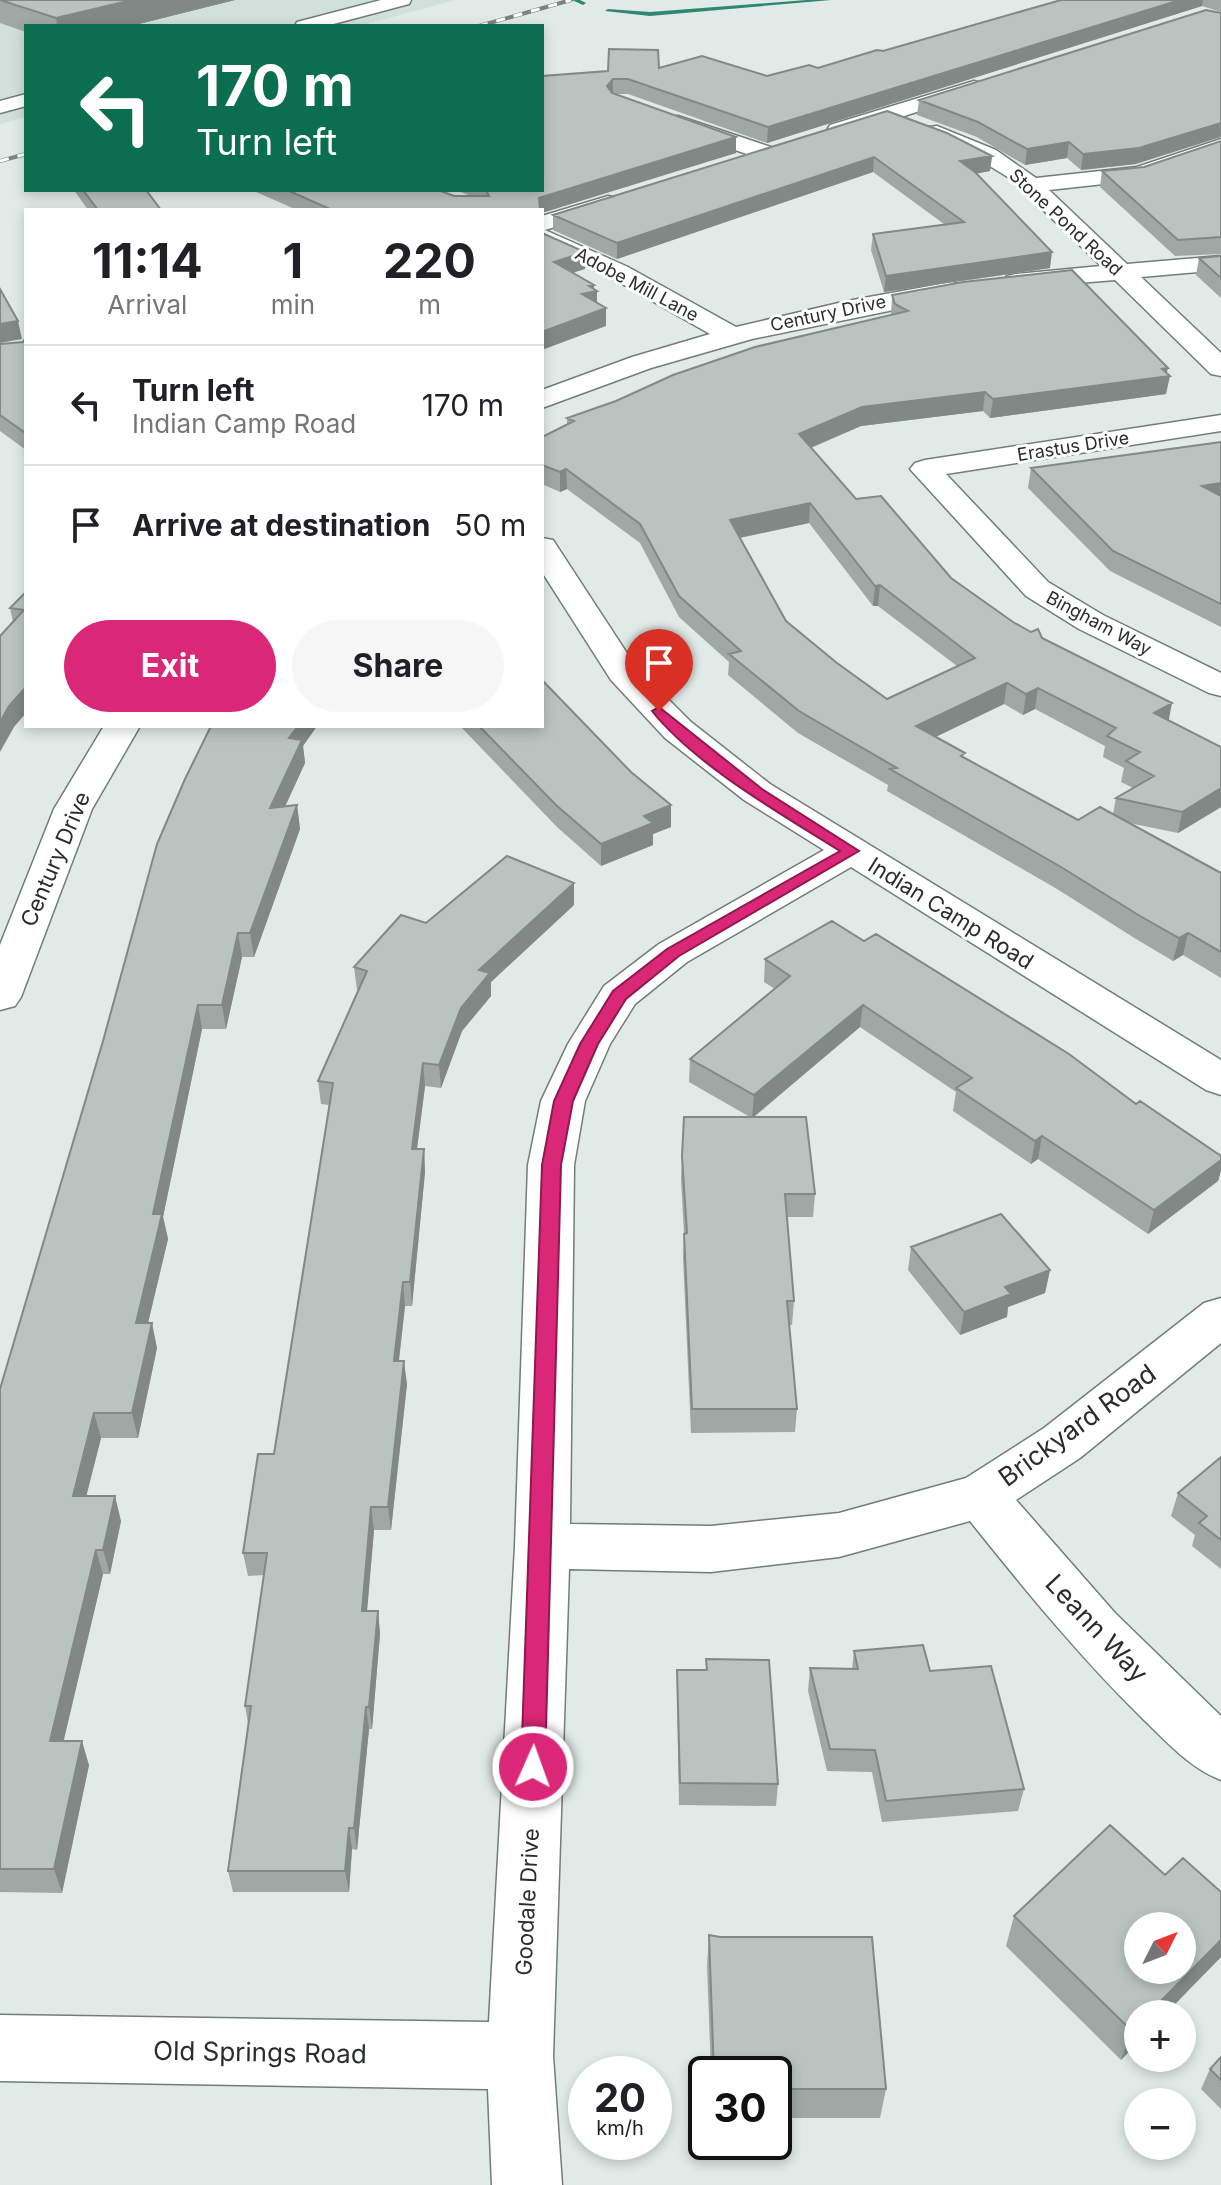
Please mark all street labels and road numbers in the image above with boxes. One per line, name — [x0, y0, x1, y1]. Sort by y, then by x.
street label: Stone Pond Road — [1005, 164, 1127, 280]
street label: Adobe Mill Lane — [572, 243, 702, 325]
street label: Century Drive — [768, 290, 888, 336]
street label: Erastus Drive — [1016, 427, 1130, 465]
street label: Bingham Way — [1043, 586, 1155, 660]
street label: Century Drive — [15, 788, 95, 930]
street label: Indian Camp Road — [864, 852, 1038, 974]
street label: Brickyard Road — [992, 1357, 1162, 1493]
street label: Leann Way — [1039, 1568, 1155, 1688]
street label: Goodale Drive — [510, 1828, 544, 1976]
street label: Old Springs Road — [153, 2035, 367, 2069]

